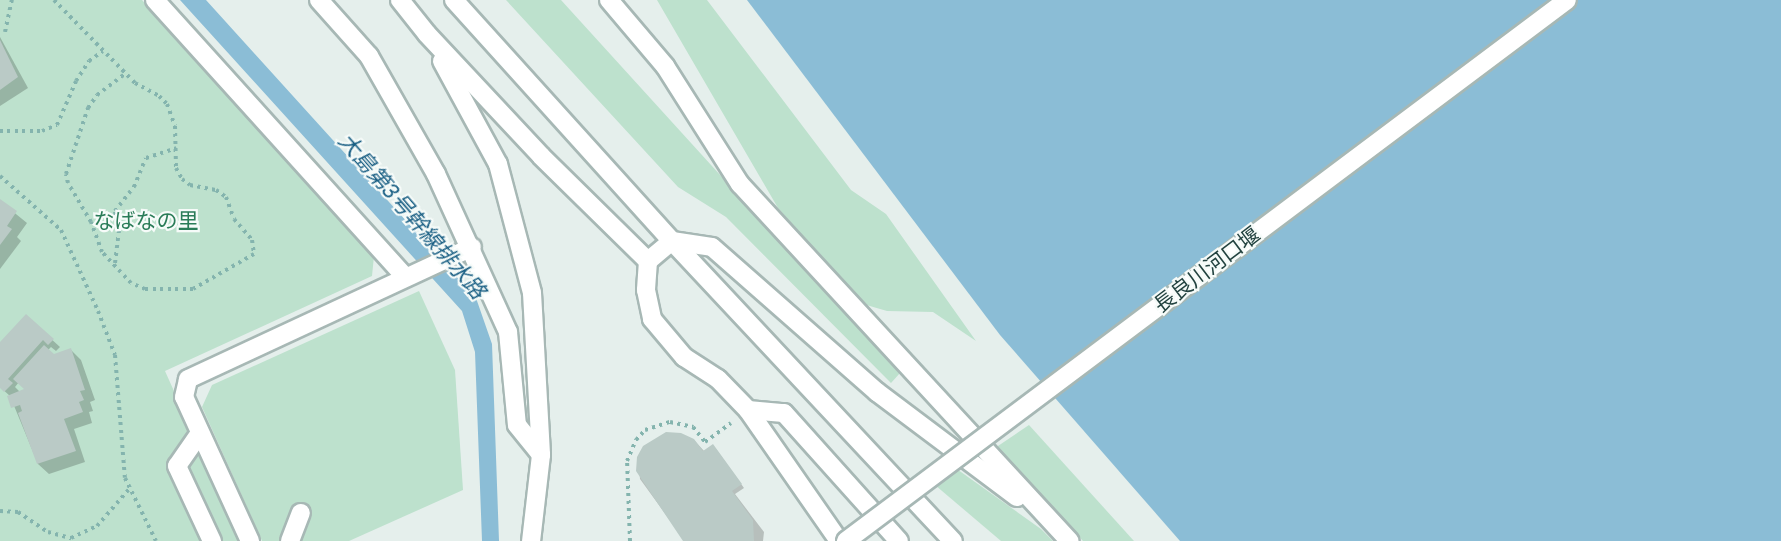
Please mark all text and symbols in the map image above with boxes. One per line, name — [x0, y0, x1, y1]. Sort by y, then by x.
water label: 大島第3号幹線排水路 — [333, 128, 491, 304]
park label: なばなの里 — [94, 208, 198, 234]
street label: 長良川河口堰 — [1149, 222, 1265, 318]

